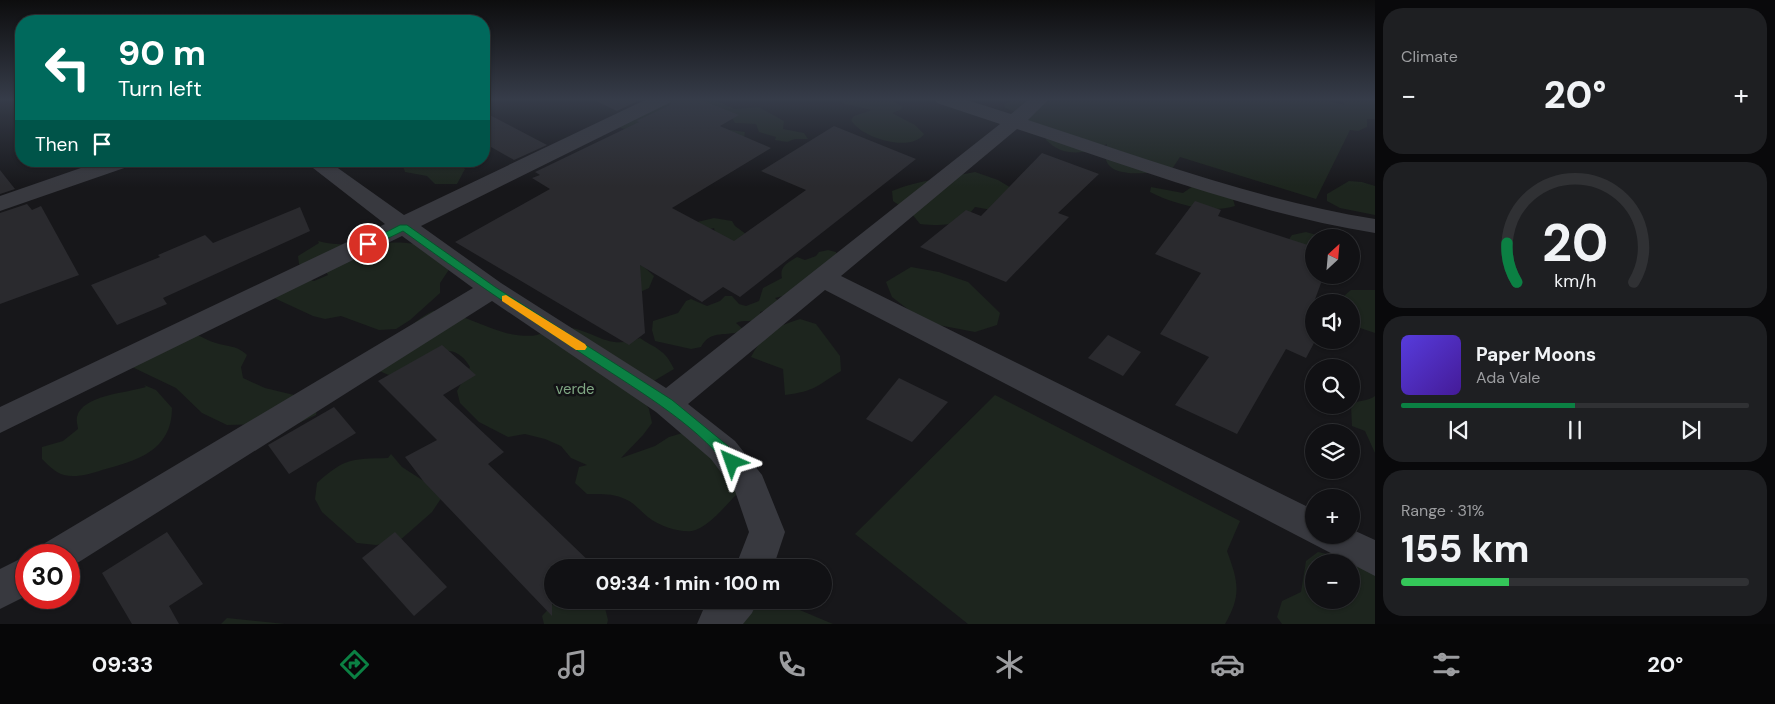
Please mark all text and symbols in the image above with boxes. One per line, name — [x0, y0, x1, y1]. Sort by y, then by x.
text: 90 m — [118, 30, 206, 76]
icon: left — [35, 35, 100, 100]
text: Climate — [1401, 46, 1458, 67]
text: 20° — [1544, 70, 1606, 120]
text: Turn left — [118, 74, 202, 103]
text: − — [1401, 77, 1416, 114]
text: + — [1734, 77, 1749, 114]
icon: arrive — [88, 130, 116, 158]
text: Then — [35, 132, 78, 157]
text: 20 — [1542, 209, 1608, 277]
pin — [347, 223, 389, 265]
north arrow — [1305, 229, 1360, 284]
map controls — [1305, 229, 1360, 609]
icon: arrive — [354, 230, 382, 258]
text: km/h — [1554, 269, 1596, 293]
button: sound — [1305, 294, 1360, 349]
text: Paper Moons — [1476, 342, 1596, 367]
button: search — [1305, 359, 1360, 414]
text: Ada Vale — [1476, 367, 1540, 388]
park label: verde — [555, 379, 595, 399]
icon: previous — [1445, 416, 1473, 444]
icon: pause — [1561, 416, 1589, 444]
icon: next — [1677, 416, 1705, 444]
button: layers — [1305, 424, 1360, 479]
position arrow — [705, 435, 757, 487]
button: + — [1305, 489, 1360, 544]
text: Range · 31% — [1401, 500, 1484, 521]
text: 155 km — [1401, 524, 1529, 574]
speed limit sign: 30 — [15, 544, 80, 609]
button: − — [1305, 554, 1360, 609]
text: 09:34 · 1 min · 100 m — [596, 571, 780, 596]
icon: directions — [337, 647, 372, 682]
icon: music — [555, 647, 590, 682]
icon: phone — [774, 647, 809, 682]
icon: climate — [992, 647, 1027, 682]
icon: car — [1210, 647, 1245, 682]
icon: filters — [1429, 647, 1464, 682]
text: 09:33 — [92, 650, 153, 679]
text: 20° — [1647, 650, 1683, 679]

